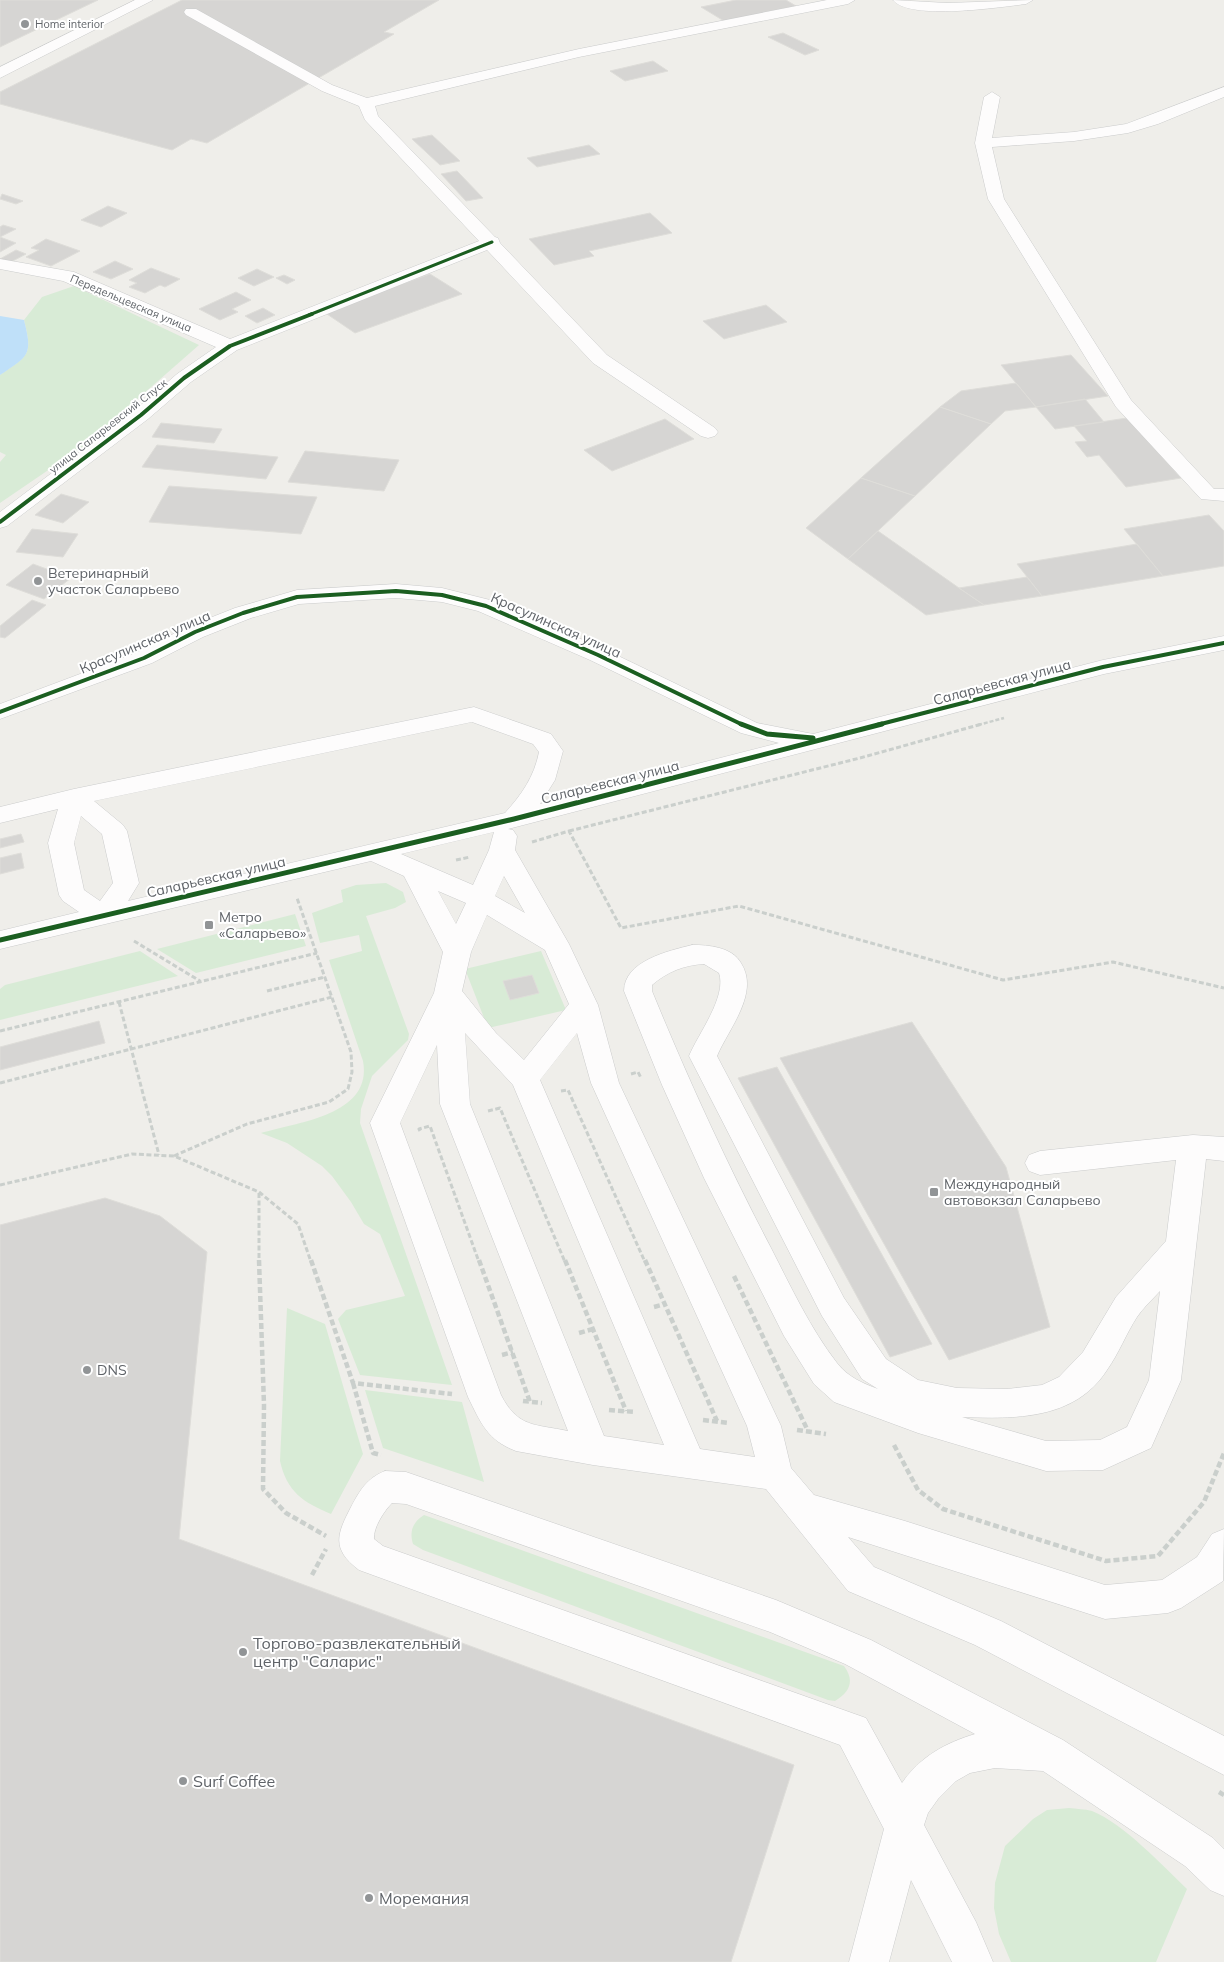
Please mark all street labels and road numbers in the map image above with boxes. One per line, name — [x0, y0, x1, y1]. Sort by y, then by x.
street label: Передельцевская улица — [68, 271, 194, 335]
street label: улица Саларьевский Спуск — [46, 375, 170, 476]
street label: Красулинская улица — [488, 588, 624, 662]
street label: Красулинская улица — [77, 606, 213, 678]
street label: Саларьевская улица — [931, 655, 1073, 709]
street label: Саларьевская улица — [539, 756, 681, 808]
street label: Саларьевская улица — [145, 852, 287, 902]

